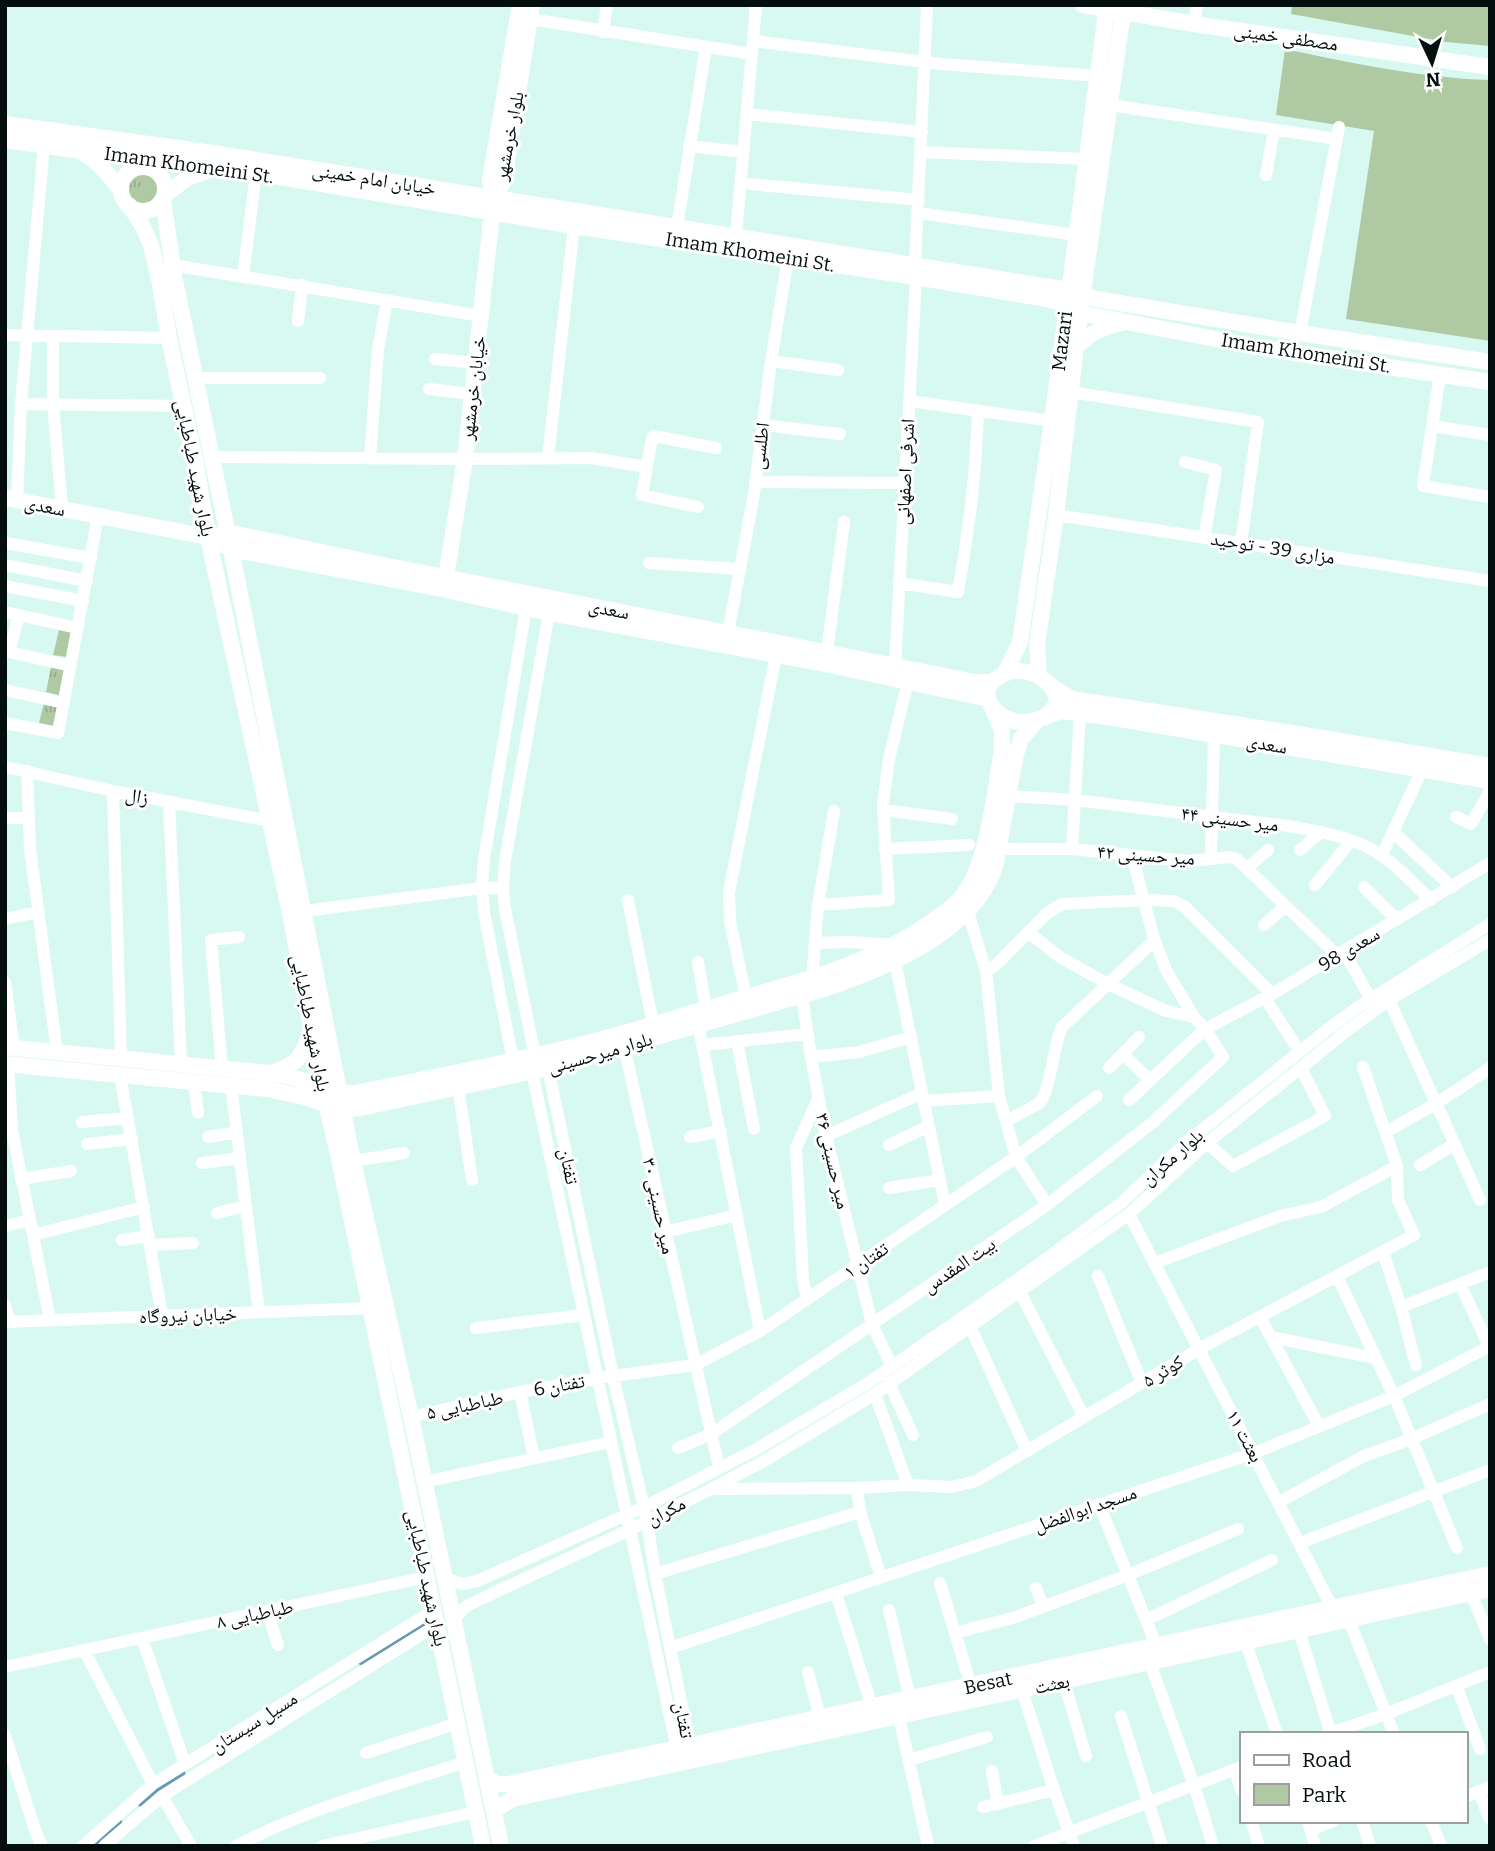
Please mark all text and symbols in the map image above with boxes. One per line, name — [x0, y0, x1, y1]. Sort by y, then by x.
street label: مصطفی خمینی — [1232, 18, 1340, 56]
north arrow — [1397, 28, 1467, 98]
text: N — [1425, 67, 1441, 91]
street label: بلوار خرمشهر — [489, 89, 529, 184]
street label: Imam Khomeini St. — [103, 142, 275, 188]
street label: خیابان امام خمینی — [310, 158, 438, 202]
street label: Imam Khomeini St. — [664, 227, 836, 277]
street label: Mazari — [1047, 309, 1077, 372]
street label: Imam Khomeini St. — [1220, 328, 1392, 378]
street label: خیابان خرمشهر — [455, 335, 491, 442]
street label: بلوار شهید طباطبایی — [170, 397, 220, 539]
street label: اشرفی اصفهانی — [891, 418, 919, 526]
street label: اطلسی — [746, 421, 774, 471]
street label: سعدی — [23, 491, 67, 521]
street label: مزاری 39 - توحید — [1209, 527, 1337, 569]
street label: سعدی — [587, 594, 631, 624]
street label: سعدی — [1245, 729, 1289, 759]
street label: زال — [123, 783, 151, 809]
street label: میر حسینی ۴۴ — [1180, 802, 1280, 836]
street label: میر حسینی ۴۲ — [1096, 840, 1196, 870]
street label: سعدی 98 — [1314, 922, 1384, 976]
street label: بلوار شهید طباطبایی — [286, 952, 336, 1094]
street label: بلوار میرحسینی — [545, 1027, 655, 1079]
street label: میر حسینی ۳۶ — [811, 1111, 855, 1211]
street label: بلوار مکران — [1136, 1124, 1208, 1190]
street label: تفتان — [554, 1146, 584, 1187]
street label: میر حسینی ۳۰ — [638, 1156, 680, 1256]
street label: بیت المقدس — [918, 1232, 1000, 1298]
street label: تفتان ۱ — [839, 1237, 893, 1283]
street label: خیابان نیروگاه — [139, 1302, 237, 1328]
street label: کوثر ۵ — [1139, 1350, 1188, 1392]
street label: تفتان 6 — [532, 1369, 587, 1401]
street label: طباطبایی ۵ — [425, 1386, 505, 1424]
street label: بعثت ۱۱ — [1222, 1406, 1268, 1466]
street label: مسجد ابوالفضل — [1031, 1481, 1139, 1537]
street label: مکران — [643, 1492, 689, 1530]
street label: بلوار شهید طباطبایی — [401, 1508, 453, 1648]
street label: طباطبایی ۸ — [215, 1595, 295, 1633]
street label: Besat — [962, 1667, 1014, 1699]
street label: بعثت — [1032, 1669, 1072, 1699]
street label: مسیل سیستان — [206, 1686, 302, 1758]
street label: تفتان — [669, 1700, 699, 1741]
legend — [1240, 1732, 1467, 1823]
text: Road — [1302, 1747, 1351, 1773]
text: Park — [1302, 1782, 1346, 1808]

